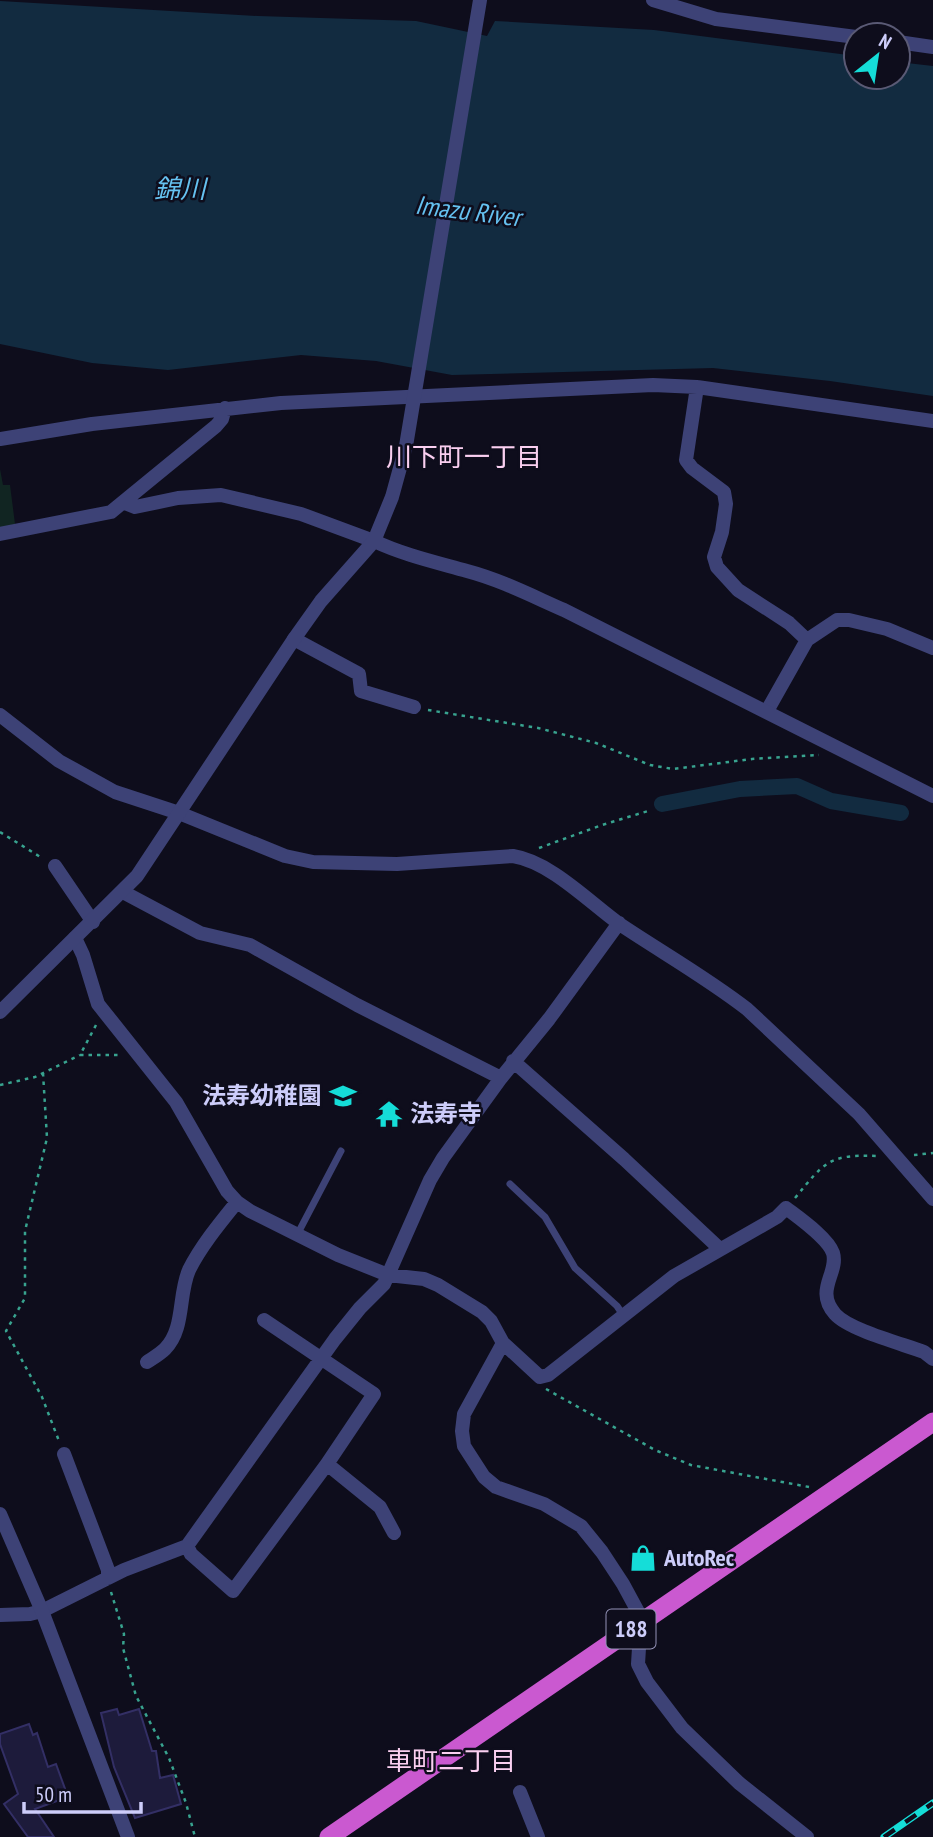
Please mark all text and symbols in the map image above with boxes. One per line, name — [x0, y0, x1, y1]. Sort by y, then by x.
north arrow — [842, 21, 912, 91]
text: N — [875, 28, 896, 54]
water label: 錦川 — [154, 172, 209, 205]
water label: Imazu River — [414, 188, 526, 234]
district label: 川下町一丁目 — [386, 440, 542, 473]
place label: 法寿幼稚園 — [202, 1080, 322, 1111]
school or university icon: 法寿幼稚園 — [328, 1081, 358, 1111]
place label: 法寿寺 — [410, 1098, 482, 1129]
temple icon: 法寿寺 — [374, 1099, 404, 1129]
place label: AutoRec — [663, 1542, 735, 1573]
shop icon: AutoRec — [628, 1543, 658, 1573]
road number: 188 — [606, 1610, 656, 1648]
district label: 車町二丁目 — [386, 1744, 516, 1777]
scale bar — [24, 1770, 142, 1814]
text: 50 m — [35, 1781, 72, 1808]

